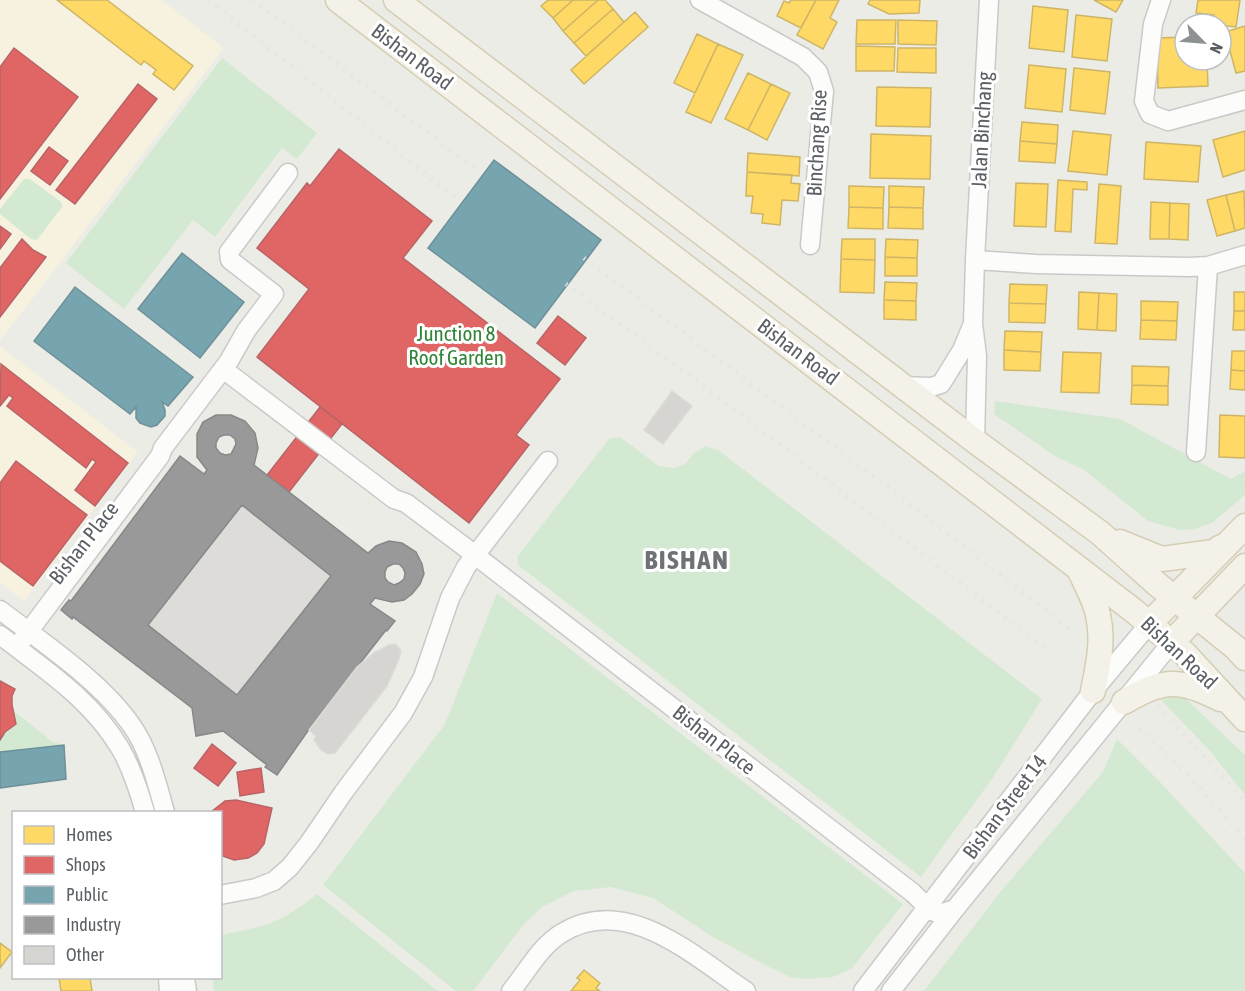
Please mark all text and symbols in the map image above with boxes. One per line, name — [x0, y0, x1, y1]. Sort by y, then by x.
north arrow — [1173, 12, 1233, 72]
street label: Bishan Road — [367, 18, 458, 94]
text: N — [1206, 40, 1227, 56]
street label: Jalan Binchang — [966, 71, 996, 189]
street label: Binchang Rise — [801, 89, 831, 197]
street label: Bishan Road — [753, 313, 844, 389]
park label: Junction 8 Roof Garden — [408, 321, 504, 369]
street label: Bishan Place — [44, 496, 123, 588]
district label: BISHAN — [645, 544, 729, 575]
street label: Bishan Road — [1137, 611, 1223, 694]
street label: Bishan Place — [669, 700, 761, 779]
street label: Bishan Street 14 — [957, 750, 1051, 863]
legend — [12, 811, 222, 979]
text: Homes — [66, 824, 112, 845]
text: Shops — [66, 854, 106, 875]
text: Public — [66, 884, 108, 905]
text: Industry — [66, 914, 121, 935]
text: Other — [66, 944, 105, 965]

